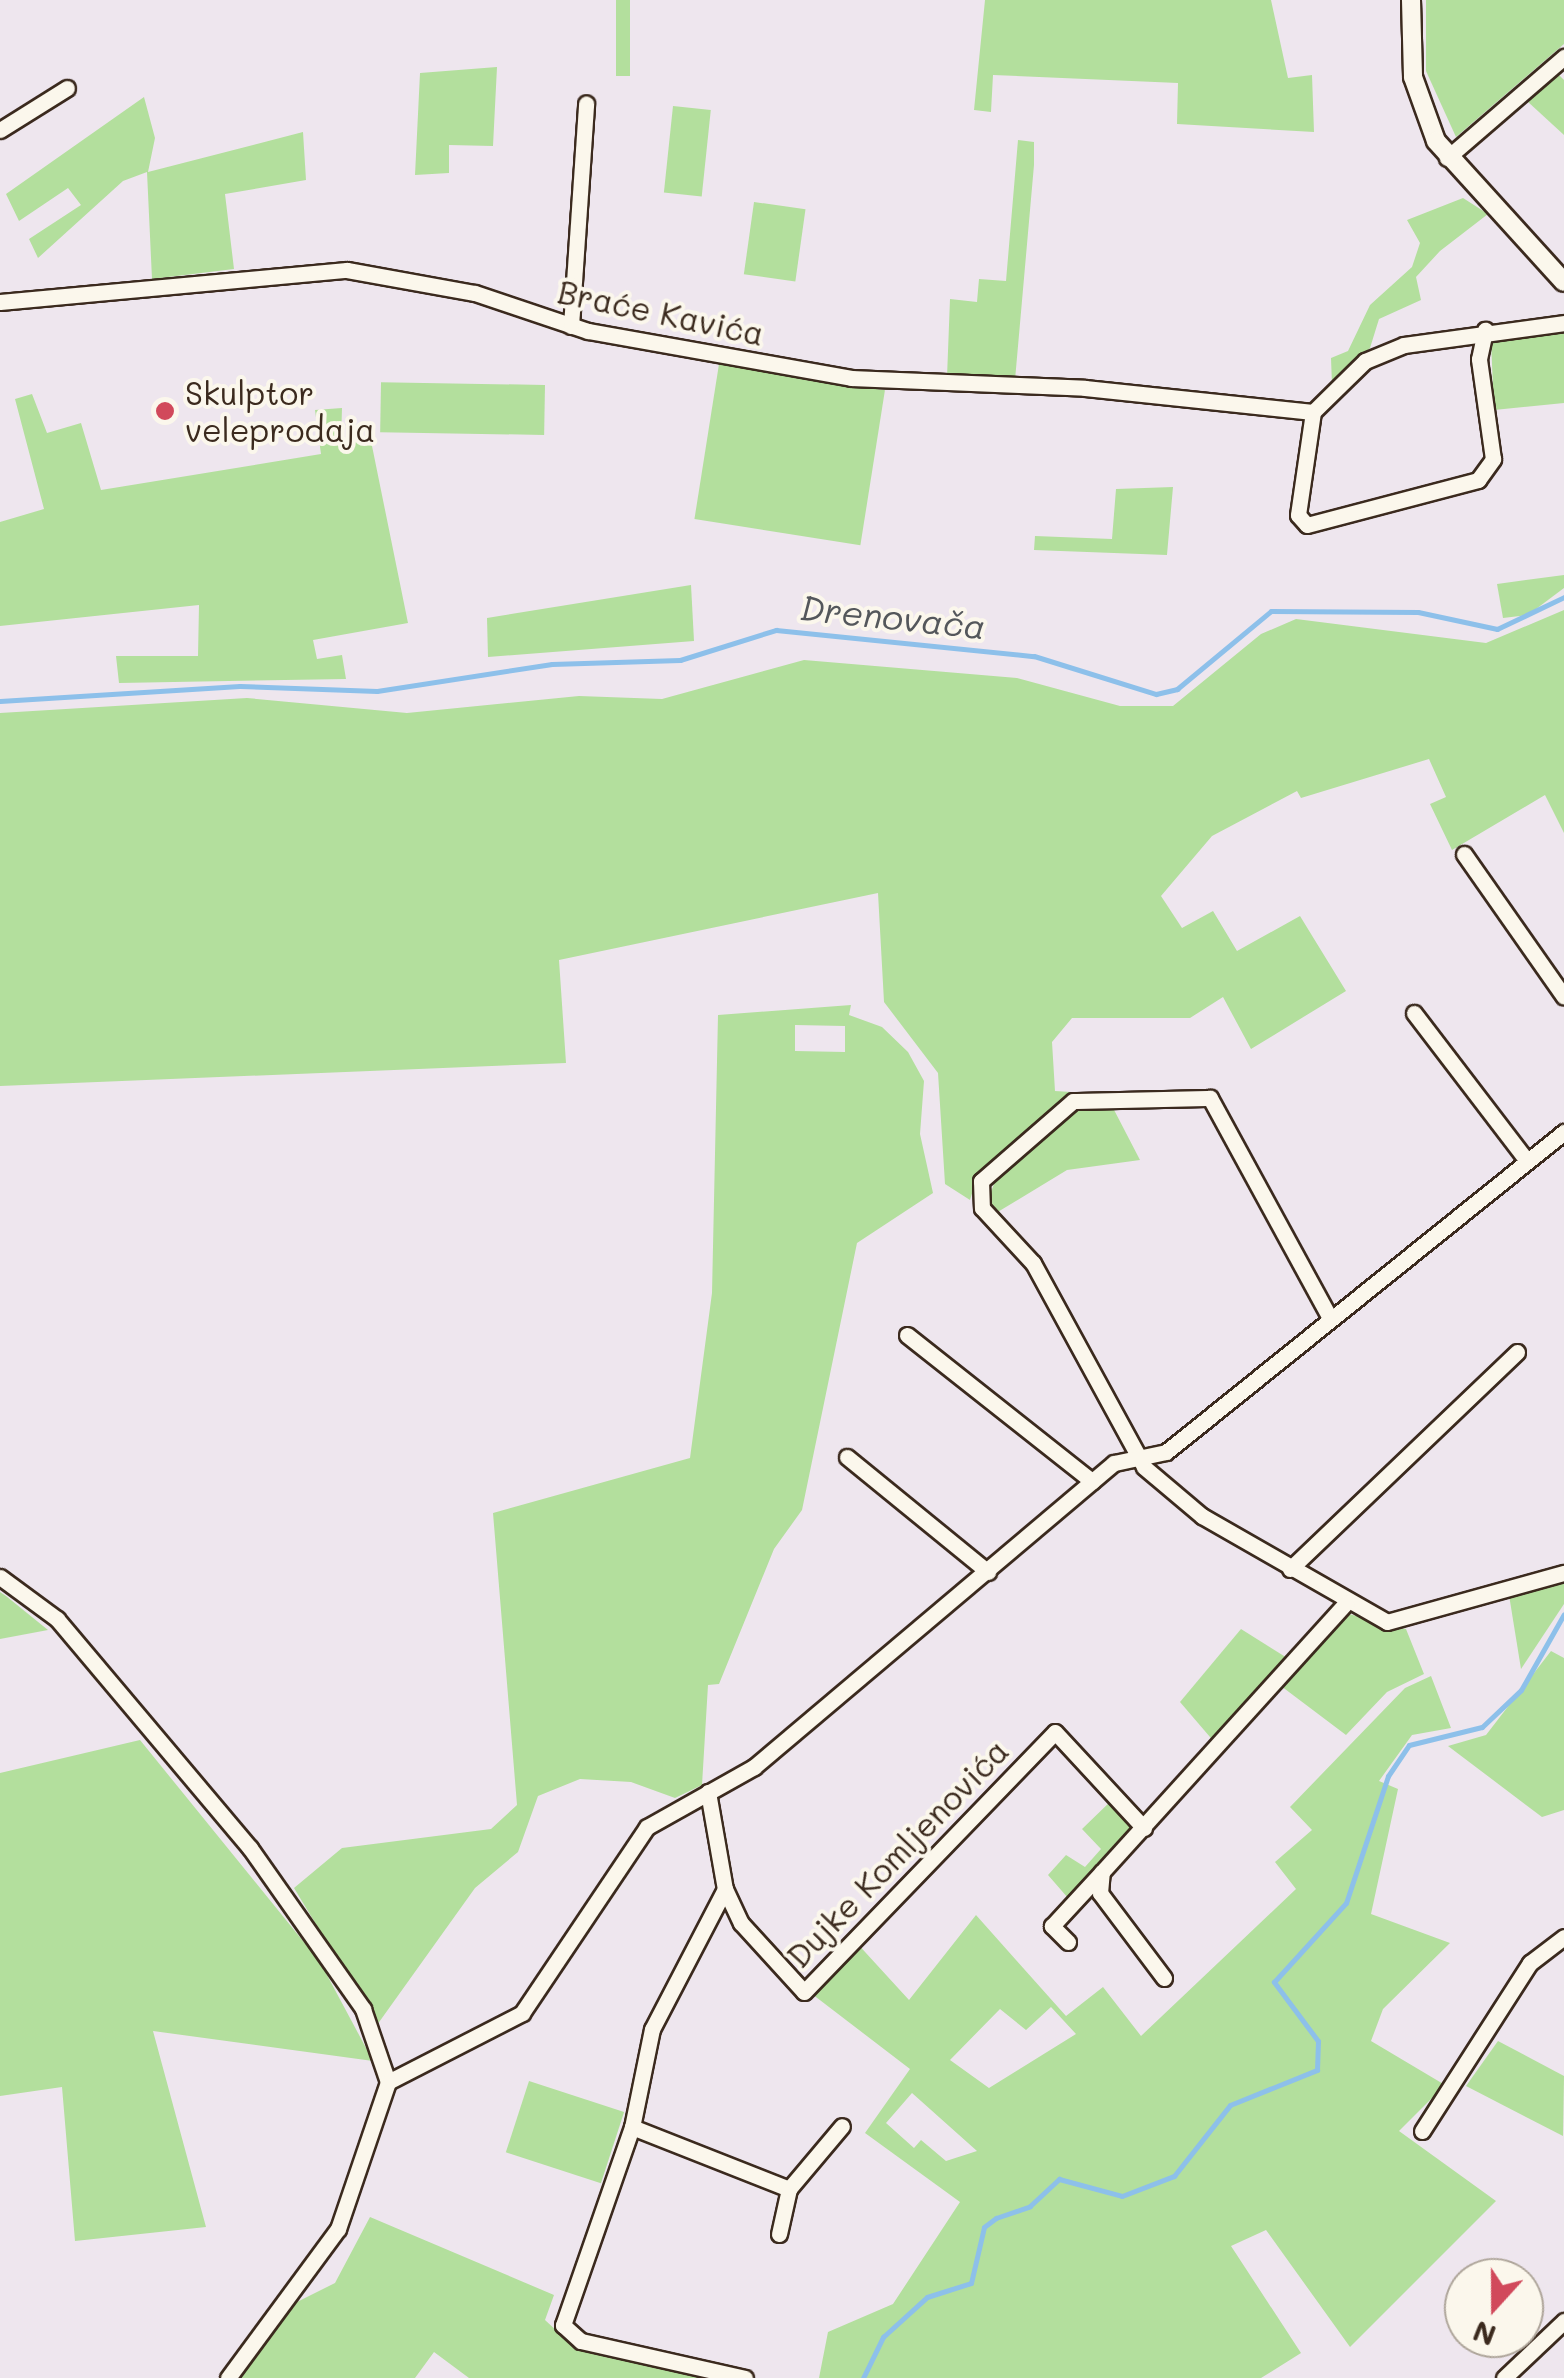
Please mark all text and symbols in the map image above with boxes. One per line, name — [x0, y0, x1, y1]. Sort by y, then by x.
street label: Braće Kavića — [555, 271, 767, 353]
place label: Skulptor veleprodaja — [185, 374, 375, 449]
marker: Skulptor veleprodaja — [154, 400, 176, 422]
water label: Drenovača — [798, 585, 988, 647]
street label: Dujke Komljenovića — [778, 1731, 1016, 1975]
north arrow — [1444, 2258, 1544, 2358]
text: N — [1468, 2314, 1500, 2355]

